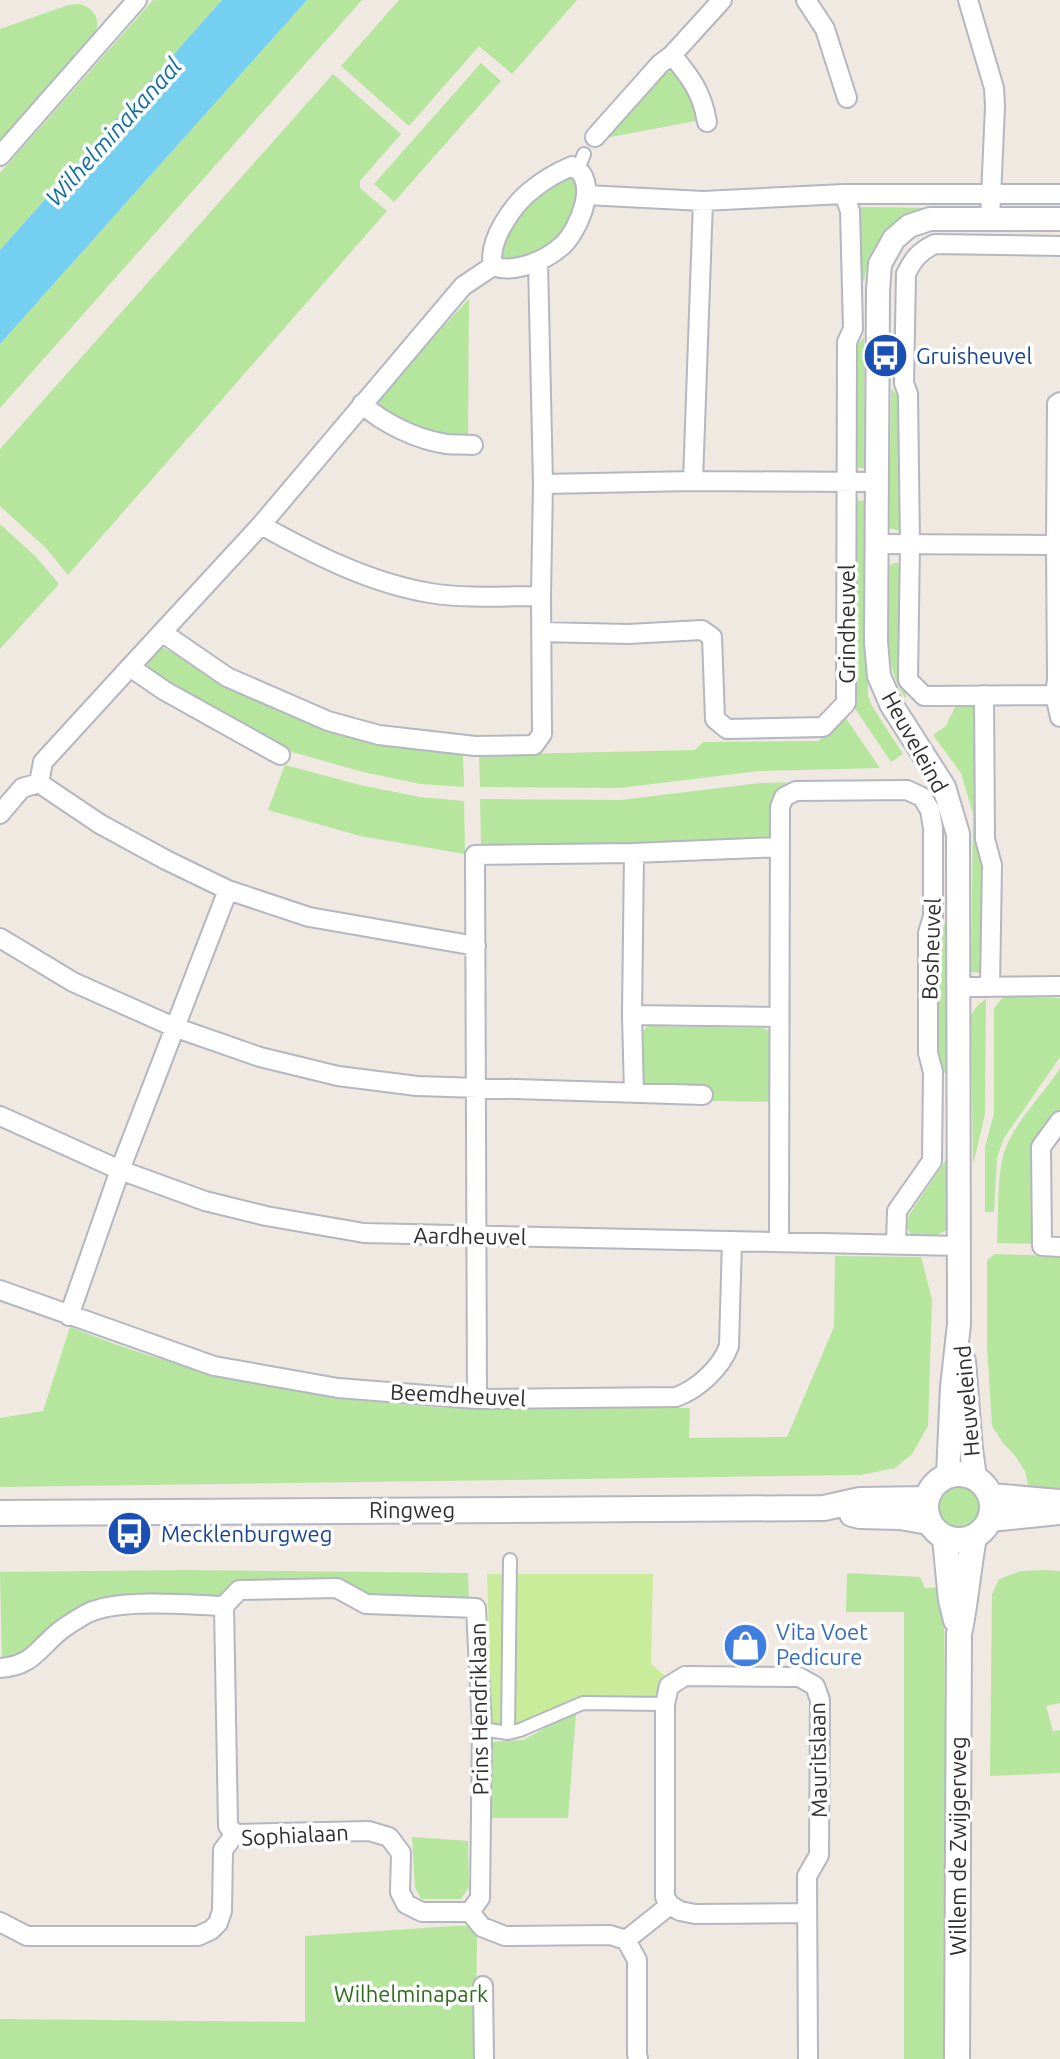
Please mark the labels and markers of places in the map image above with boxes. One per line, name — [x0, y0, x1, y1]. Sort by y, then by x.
bus stop icon: Gruisheuvel — [861, 332, 909, 380]
place label: Gruisheuvel — [916, 343, 1032, 368]
bus stop icon: Mecklenburgweg — [106, 1510, 154, 1558]
place label: Mecklenburgweg — [161, 1521, 332, 1546]
place label: Vita Voet Pedicure — [776, 1619, 868, 1669]
shop icon: Vita Voet Pedicure — [721, 1621, 769, 1669]

